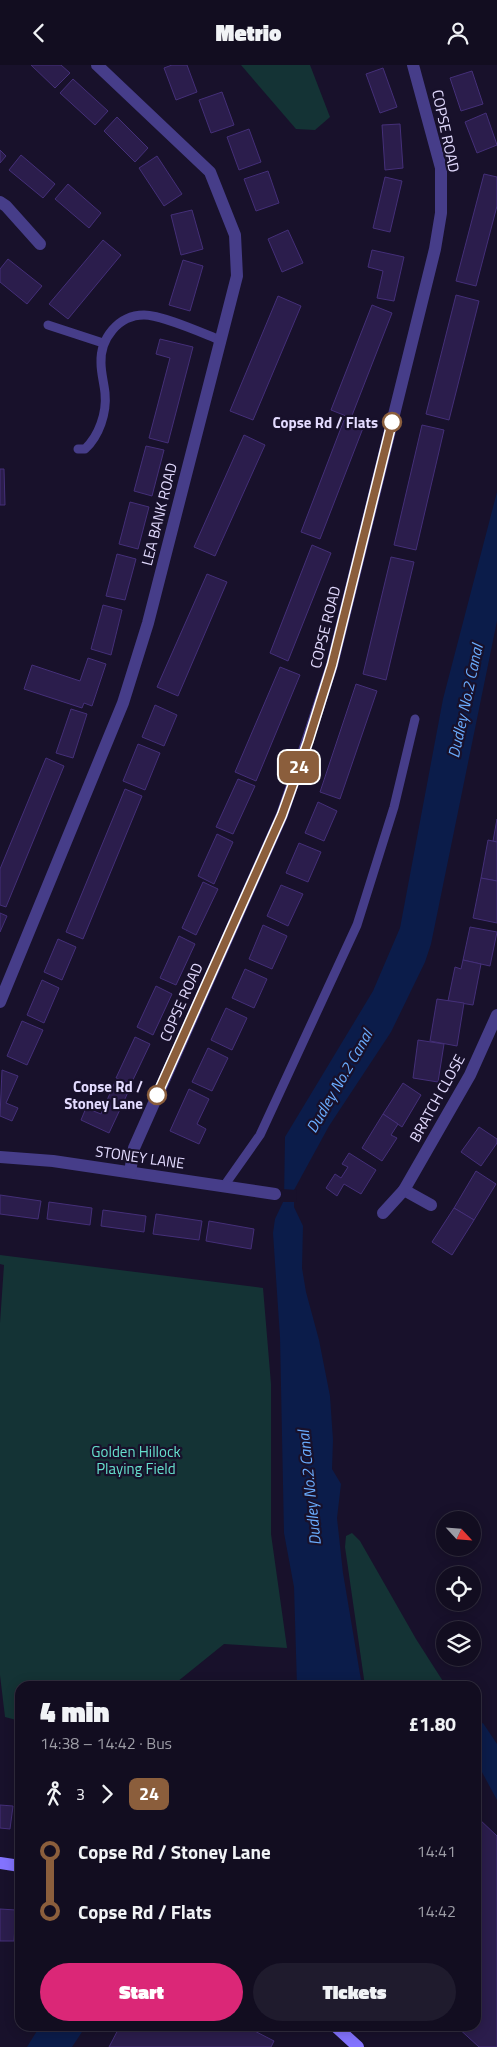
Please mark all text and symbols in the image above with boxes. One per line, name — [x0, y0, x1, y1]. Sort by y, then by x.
text: Metrio — [216, 16, 281, 50]
icon: back — [25, 19, 53, 47]
icon: person — [444, 19, 472, 47]
street label: COPSE ROAD — [426, 87, 466, 175]
place label: Copse Rd / Flats — [273, 411, 378, 434]
marker: Copse Rd / Flats — [382, 412, 402, 432]
street label: LEA BANK ROAD — [135, 460, 183, 568]
street label: COPSE ROAD — [304, 583, 346, 671]
water label: Dudley No.2 Canal — [441, 640, 489, 760]
line badge: 24 — [276, 751, 322, 783]
text: 24 — [289, 753, 309, 780]
street label: COPSE ROAD — [153, 959, 209, 1045]
water label: Dudley No.2 Canal — [300, 1024, 379, 1137]
street label: BRATCH CLOSE — [403, 1050, 471, 1146]
place label: Copse Rd / Stoney Lane — [64, 1075, 143, 1115]
marker: Copse Rd / Stoney Lane — [147, 1085, 167, 1105]
street label: STONEY LANE — [94, 1139, 186, 1175]
water label: Dudley No.2 Canal — [291, 1428, 327, 1547]
park label: Golden Hillock Playing Field — [91, 1440, 181, 1480]
north arrow — [436, 1511, 481, 1556]
map controls — [436, 1511, 481, 1666]
button: locate — [436, 1566, 481, 1611]
button: layers — [436, 1621, 481, 1666]
text: 4 min — [40, 1690, 110, 1733]
text: £1.80 — [409, 1709, 456, 1738]
text: 14:38 – 14:42 · Bus — [40, 1731, 172, 1755]
icon: walk — [40, 1780, 68, 1808]
icon: forward — [93, 1780, 121, 1808]
text: 24 — [139, 1780, 159, 1807]
text: 3 — [76, 1782, 85, 1806]
text: Copse Rd / Stoney Lane — [78, 1837, 271, 1866]
text: 14:41 — [417, 1839, 456, 1863]
text: Copse Rd / Flats — [78, 1897, 212, 1926]
text: 14:42 — [417, 1899, 456, 1923]
button: Start — [40, 1963, 243, 2021]
button: Tickets — [253, 1963, 456, 2021]

